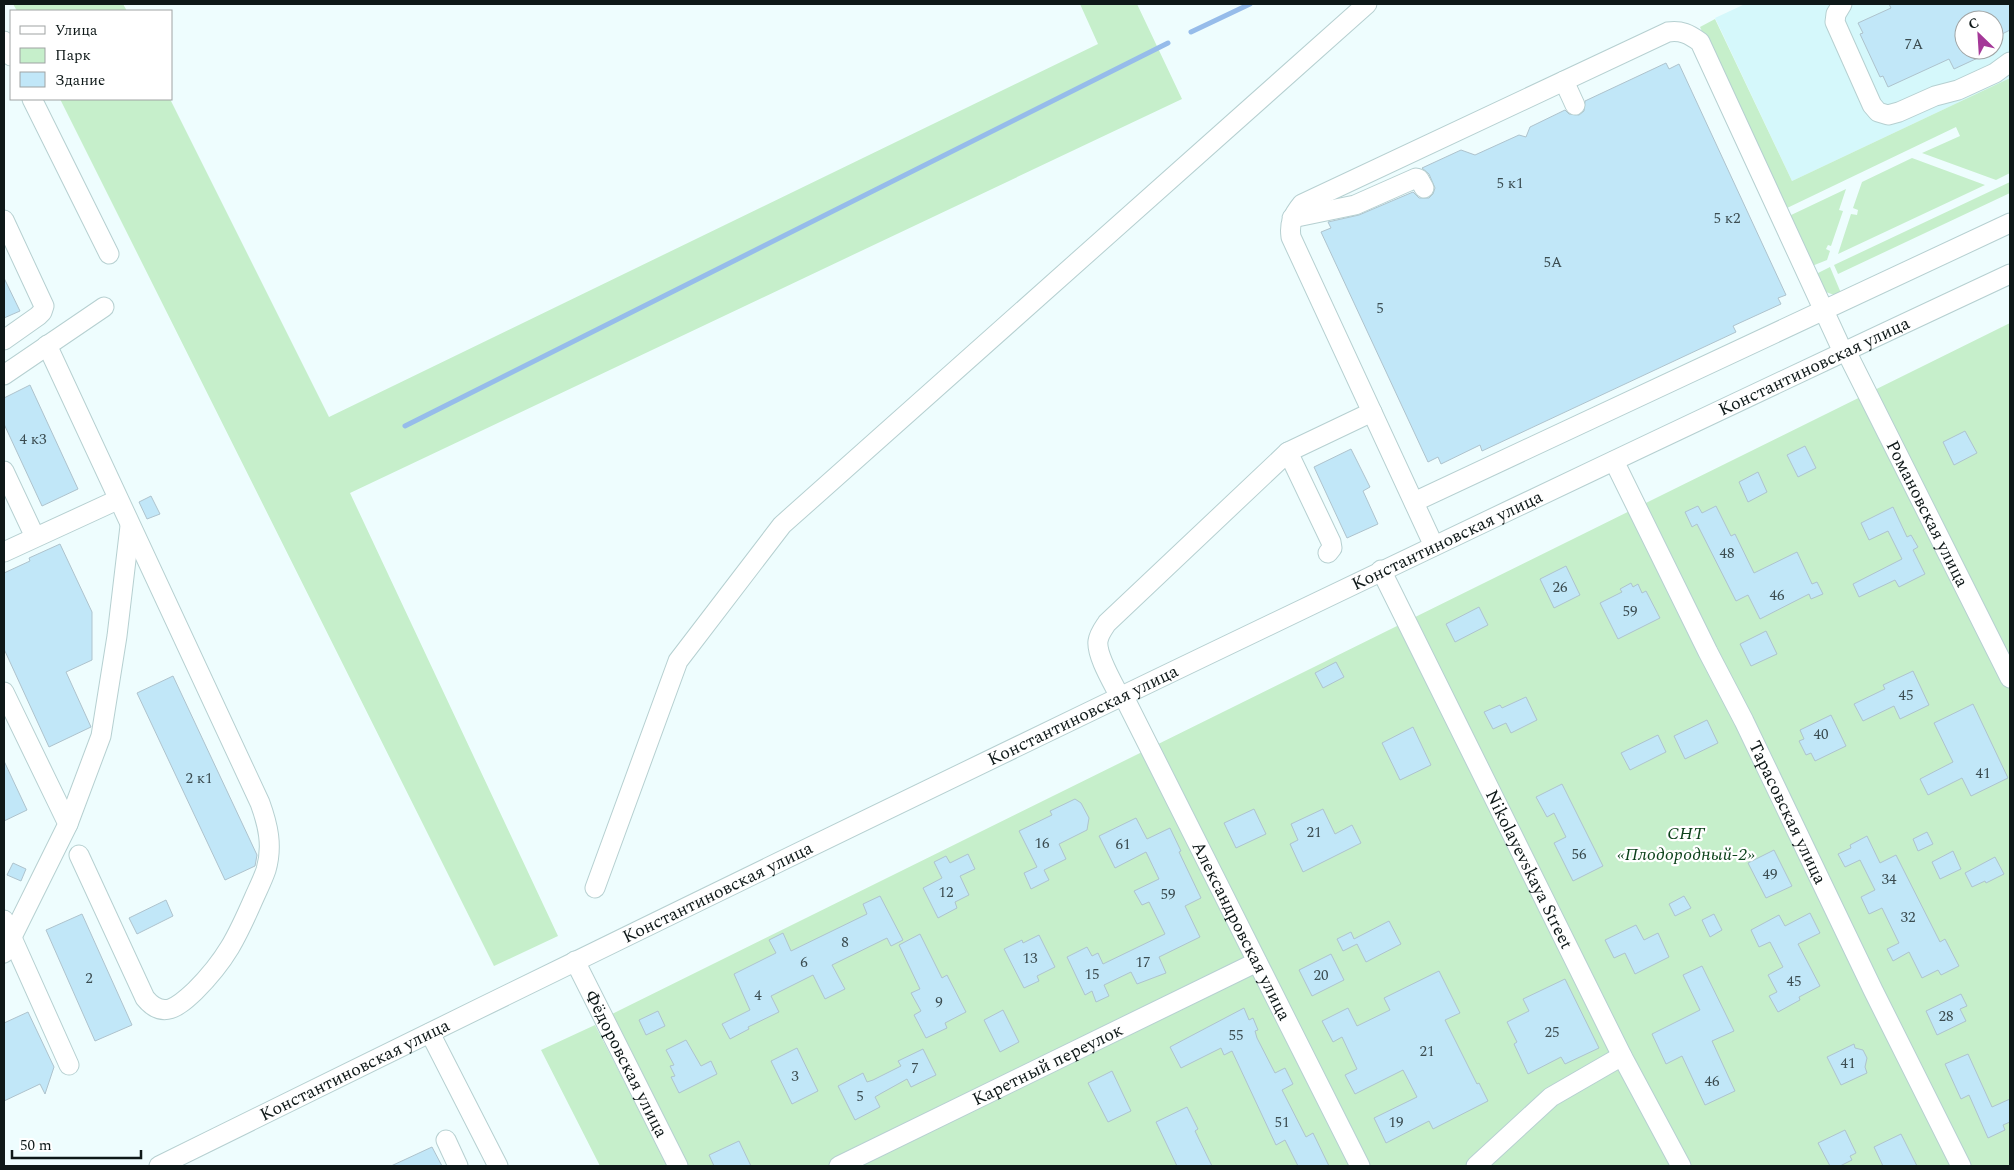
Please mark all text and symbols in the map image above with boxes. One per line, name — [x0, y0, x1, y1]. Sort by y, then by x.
legend — [10, 10, 172, 100]
north arrow — [1954, 10, 2004, 60]
text: С — [1965, 12, 1983, 35]
text: Улица — [55, 19, 98, 42]
house number: 7А — [1905, 33, 1923, 56]
text: Парк — [55, 44, 91, 67]
text: Здание — [55, 69, 105, 92]
house number: 5 к1 — [1496, 172, 1524, 195]
house number: 5 к2 — [1713, 207, 1741, 230]
house number: 5А — [1544, 251, 1562, 274]
house number: 5 — [1376, 297, 1384, 320]
street label: Константиновская улица — [1714, 309, 1914, 423]
house number: 4 к3 — [19, 428, 47, 451]
street label: Романовская улица — [1879, 436, 1976, 592]
street label: Константиновская улица — [1347, 483, 1547, 597]
house number: 48 — [1719, 542, 1735, 565]
house number: 26 — [1552, 576, 1568, 599]
house number: 46 — [1769, 584, 1785, 607]
house number: 59 — [1622, 600, 1638, 623]
street label: Константиновская улица — [983, 657, 1183, 772]
house number: 45 — [1898, 684, 1914, 707]
house number: 40 — [1813, 723, 1829, 746]
street label: Тарасовская улица — [1742, 736, 1834, 889]
house number: 41 — [1975, 762, 1991, 785]
house number: 2 к1 — [185, 767, 213, 790]
street label: Nikolayevskaya Street — [1478, 785, 1580, 954]
park label: СНТ «Плодородный-2» — [1617, 820, 1755, 868]
house number: 21 — [1306, 821, 1322, 844]
house number: 16 — [1034, 832, 1050, 855]
house number: 61 — [1115, 833, 1131, 856]
street label: Константиновская улица — [618, 834, 817, 950]
street label: Александровская улица — [1185, 836, 1298, 1026]
house number: 56 — [1571, 843, 1587, 866]
house number: 49 — [1762, 863, 1778, 886]
house number: 34 — [1881, 868, 1897, 891]
house number: 12 — [938, 881, 954, 904]
house number: 59 — [1160, 883, 1176, 906]
house number: 32 — [1900, 906, 1916, 929]
house number: 8 — [841, 931, 849, 954]
house number: 13 — [1022, 947, 1038, 970]
house number: 6 — [800, 951, 808, 974]
house number: 17 — [1135, 951, 1151, 974]
house number: 15 — [1084, 963, 1100, 986]
house number: 20 — [1313, 964, 1329, 987]
house number: 2 — [85, 967, 93, 990]
house number: 45 — [1786, 970, 1802, 993]
house number: 4 — [754, 984, 762, 1007]
street label: Фёдоровская улица — [578, 985, 675, 1142]
house number: 9 — [935, 991, 943, 1014]
house number: 28 — [1938, 1005, 1954, 1028]
street label: Константиновская улица — [255, 1011, 454, 1128]
street label: Каретный переулок — [967, 1016, 1128, 1113]
house number: 25 — [1544, 1021, 1560, 1044]
house number: 55 — [1228, 1024, 1244, 1047]
house number: 21 — [1419, 1040, 1435, 1063]
house number: 41 — [1840, 1052, 1856, 1075]
house number: 7 — [911, 1057, 919, 1080]
house number: 3 — [791, 1065, 799, 1088]
house number: 46 — [1704, 1070, 1720, 1093]
house number: 5 — [856, 1085, 864, 1108]
house number: 51 — [1274, 1111, 1290, 1134]
house number: 19 — [1388, 1111, 1404, 1134]
scale bar — [12, 1128, 141, 1160]
text: 50 m — [20, 1134, 52, 1157]

